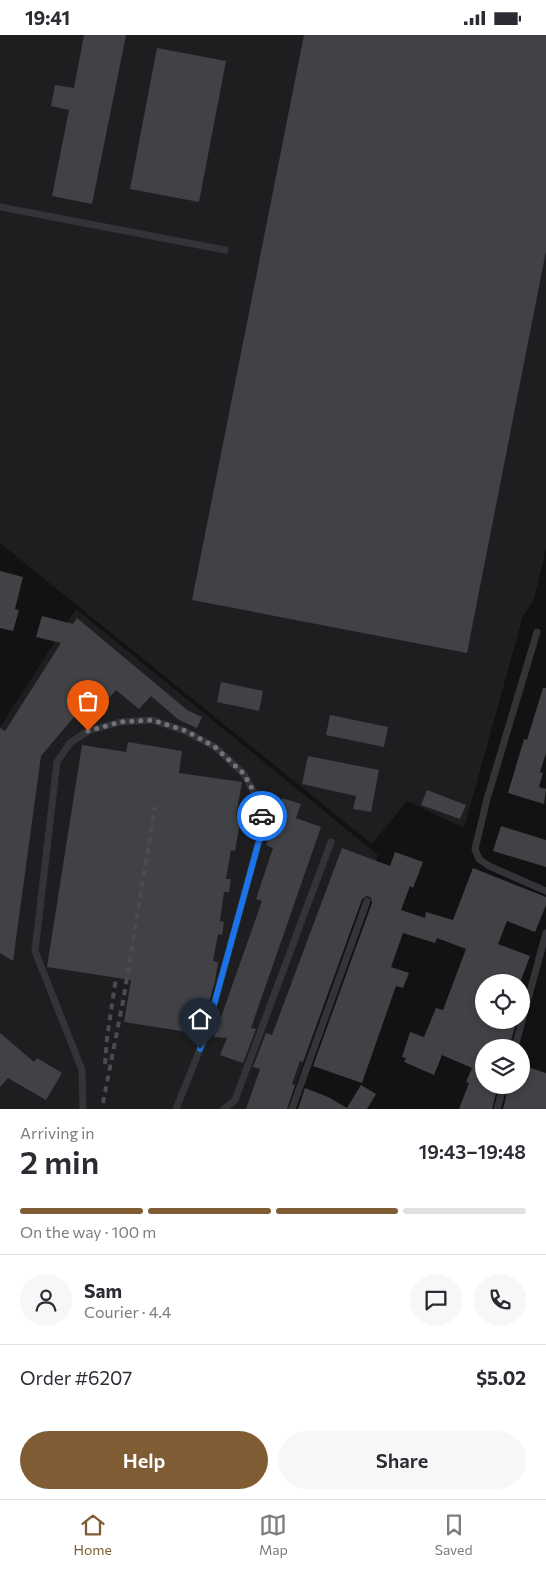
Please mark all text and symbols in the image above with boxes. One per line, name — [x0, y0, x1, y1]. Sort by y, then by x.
text: 19:41 — [25, 6, 70, 29]
pin — [67, 680, 109, 731]
icon: bag — [74, 687, 102, 715]
courier — [237, 791, 287, 841]
icon: car — [248, 802, 276, 830]
map controls — [475, 974, 530, 1094]
button: locate — [475, 974, 530, 1029]
pin — [179, 998, 221, 1049]
icon: home — [186, 1005, 214, 1033]
button: layers — [475, 1039, 530, 1094]
text: Arriving in — [20, 1123, 94, 1142]
text: 19:43–19:48 — [419, 1140, 526, 1163]
text: 2 min — [20, 1141, 99, 1181]
text: On the way · 100 m — [20, 1222, 156, 1241]
button: person — [20, 1274, 72, 1326]
button: chat — [410, 1274, 462, 1326]
button: phone — [474, 1274, 526, 1326]
text: Sam — [84, 1279, 122, 1302]
text: Courier · 4.4 — [84, 1302, 171, 1321]
text: Order #6207 — [20, 1366, 132, 1389]
text: $5.02 — [476, 1366, 526, 1389]
button: Help — [20, 1431, 268, 1489]
button: Share — [278, 1431, 526, 1489]
tab: Home — [73, 1511, 112, 1558]
tab: Map — [259, 1511, 288, 1558]
tab: Saved — [435, 1511, 473, 1558]

